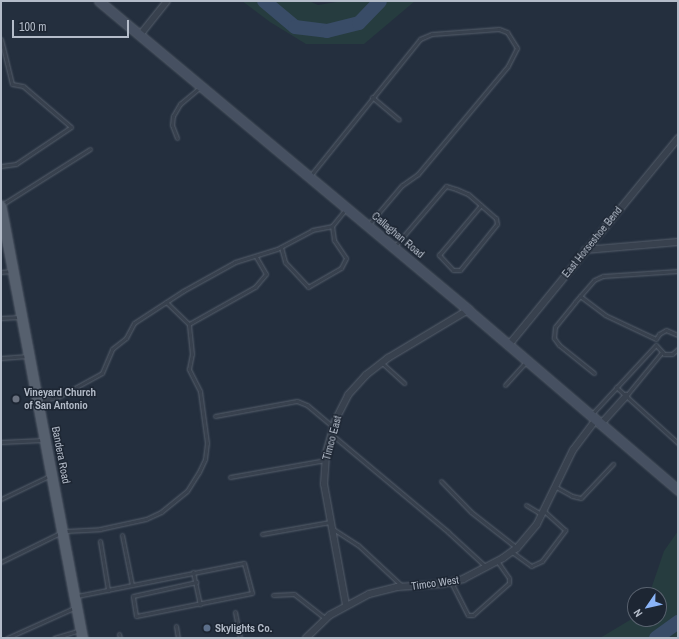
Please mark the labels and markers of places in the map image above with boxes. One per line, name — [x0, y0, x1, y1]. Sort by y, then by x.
place label: Vineyard Church of San Antonio — [24, 386, 96, 412]
marker: Vineyard Church of San Antonio — [11, 394, 21, 404]
place label: Skylights Co. — [215, 621, 272, 635]
marker: Skylights Co. — [202, 623, 212, 633]

